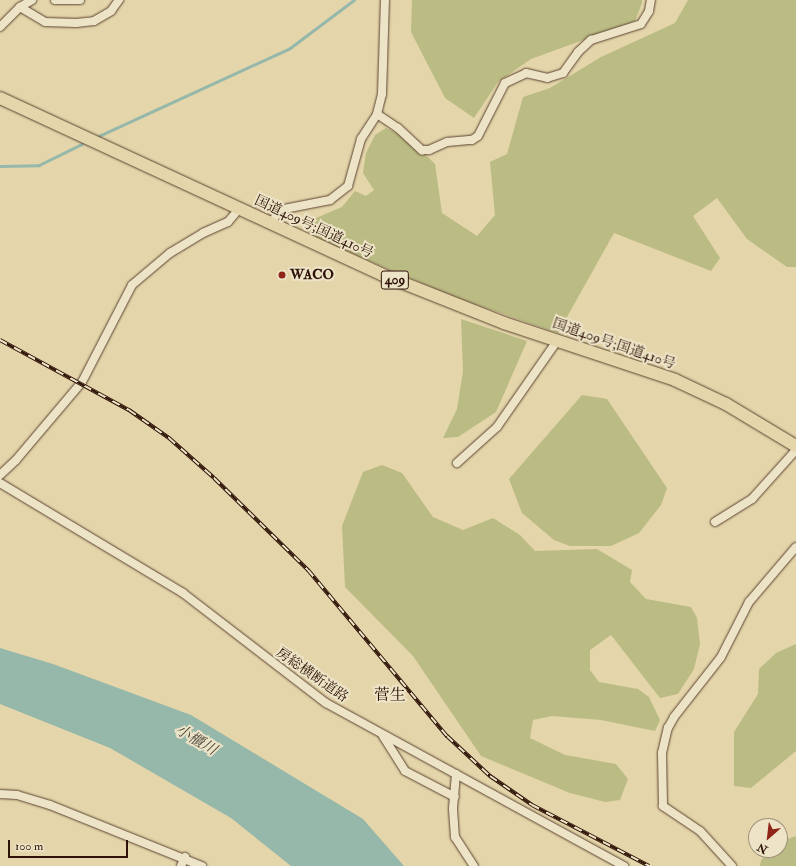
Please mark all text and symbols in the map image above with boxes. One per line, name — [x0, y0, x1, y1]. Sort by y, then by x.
street label: 国道409号;国道410号 — [252, 192, 376, 262]
place label: WACO — [290, 267, 334, 283]
road number: 409 — [380, 269, 410, 291]
marker: WACO — [277, 270, 287, 280]
street label: 国道409号;国道410号 — [550, 315, 678, 373]
street label: 房総横断道路 — [273, 644, 351, 706]
district label: 菅生 — [374, 685, 406, 705]
water label: 小櫃川 — [172, 721, 220, 759]
north arrow — [748, 818, 788, 858]
scale bar — [10, 832, 130, 858]
text: 100 m — [15, 839, 43, 854]
text: N — [755, 840, 770, 856]

